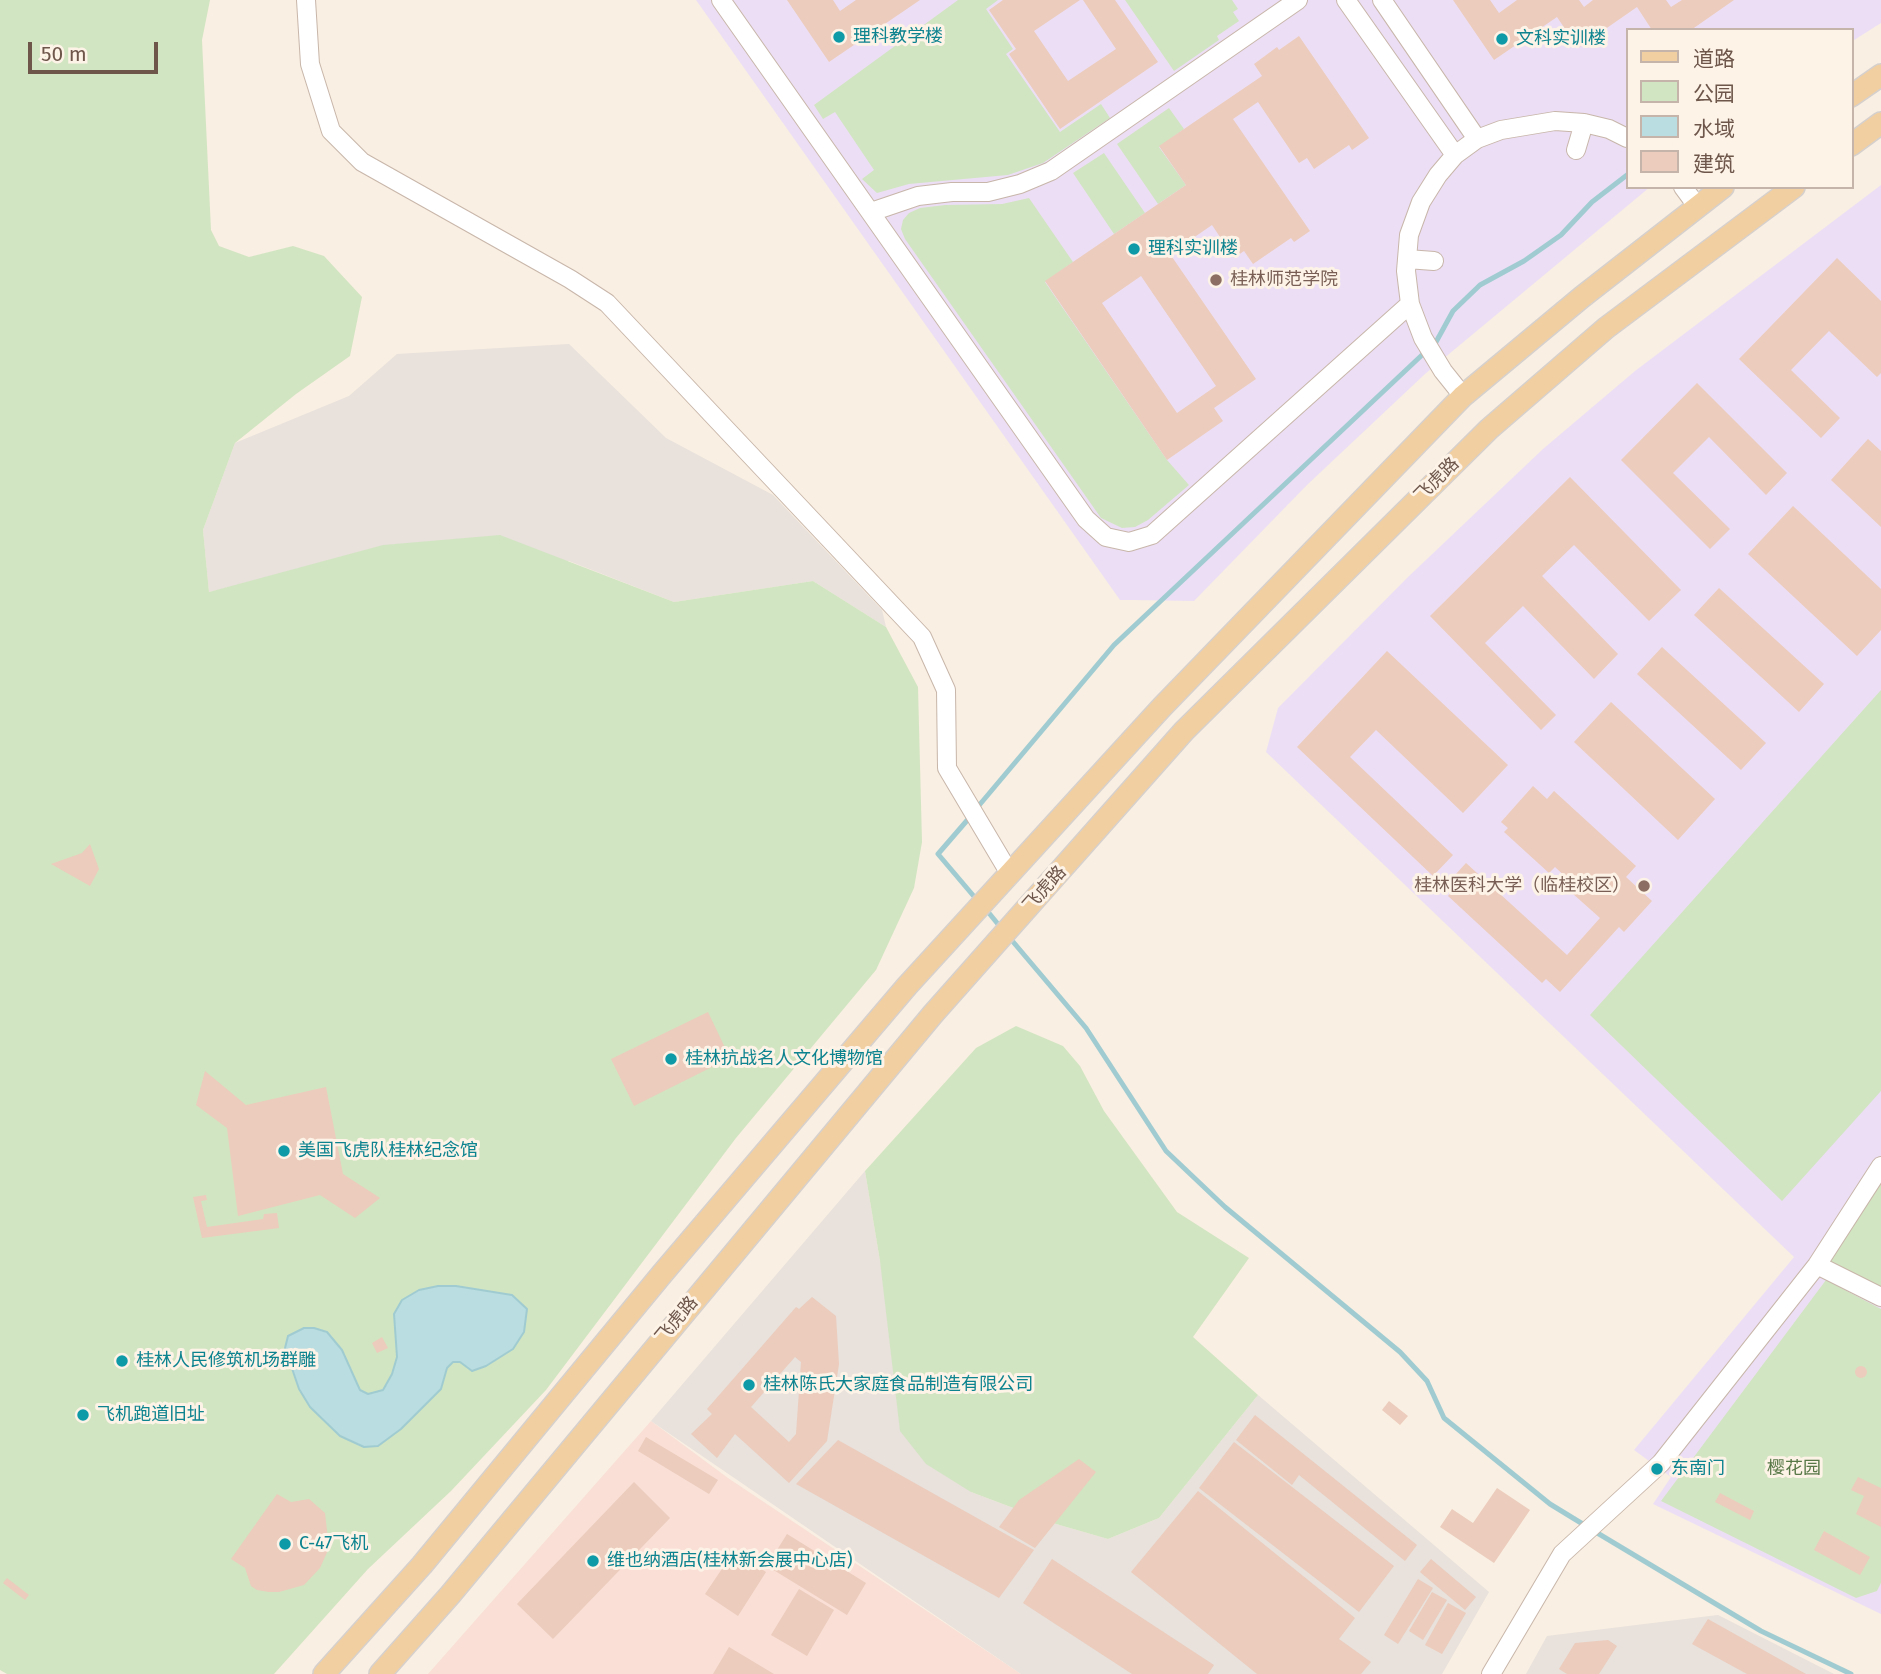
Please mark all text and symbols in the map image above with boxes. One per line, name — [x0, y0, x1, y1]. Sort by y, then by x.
place label: 理科教学楼 — [853, 26, 943, 48]
scale bar — [32, 28, 161, 72]
place label: 文科实训楼 — [1516, 28, 1606, 50]
legend — [1626, 28, 1853, 189]
marker: 理科教学楼 — [831, 29, 847, 45]
marker: 文科实训楼 — [1494, 31, 1510, 47]
text: 50 m — [41, 41, 87, 67]
text: 道路 — [1693, 46, 1735, 72]
text: 公园 — [1693, 81, 1735, 107]
text: 水域 — [1693, 116, 1735, 142]
text: 建筑 — [1693, 151, 1735, 177]
place label: 理科实训楼 — [1148, 238, 1238, 260]
marker: 理科实训楼 — [1126, 241, 1142, 257]
place label: 桂林师范学院 — [1230, 269, 1338, 291]
marker: 桂林师范学院 — [1208, 272, 1224, 288]
street label: 飞虎路 — [1410, 453, 1464, 507]
street label: 飞虎路 — [1019, 862, 1071, 916]
place label: 桂林医科大学（临桂校区） — [1414, 875, 1630, 897]
marker: 桂林医科大学（临桂校区） — [1636, 878, 1652, 894]
place label: 桂林抗战名人文化博物馆 — [685, 1048, 883, 1070]
marker: 桂林抗战名人文化博物馆 — [663, 1051, 679, 1067]
place label: 美国飞虎队桂林纪念馆 — [298, 1140, 478, 1162]
marker: 美国飞虎队桂林纪念馆 — [276, 1143, 292, 1159]
street label: 飞虎路 — [651, 1292, 703, 1348]
place label: 桂林人民修筑机场群雕 — [136, 1350, 316, 1372]
marker: 桂林人民修筑机场群雕 — [114, 1353, 130, 1369]
place label: 桂林陈氏大家庭食品制造有限公司 — [763, 1374, 1033, 1396]
marker: 桂林陈氏大家庭食品制造有限公司 — [741, 1377, 757, 1393]
place label: 飞机跑道旧址 — [97, 1404, 205, 1426]
marker: 飞机跑道旧址 — [75, 1407, 91, 1423]
place label: 东南门 — [1671, 1458, 1725, 1480]
park label: 樱花园 — [1767, 1458, 1821, 1480]
marker: 东南门 — [1649, 1461, 1665, 1477]
place label: C-47飞机 — [299, 1533, 368, 1555]
marker: C-47飞机 — [277, 1536, 293, 1552]
place label: 维也纳酒店(桂林新会展中心店) — [607, 1550, 853, 1572]
marker: 维也纳酒店(桂林新会展中心店) — [585, 1553, 601, 1569]

